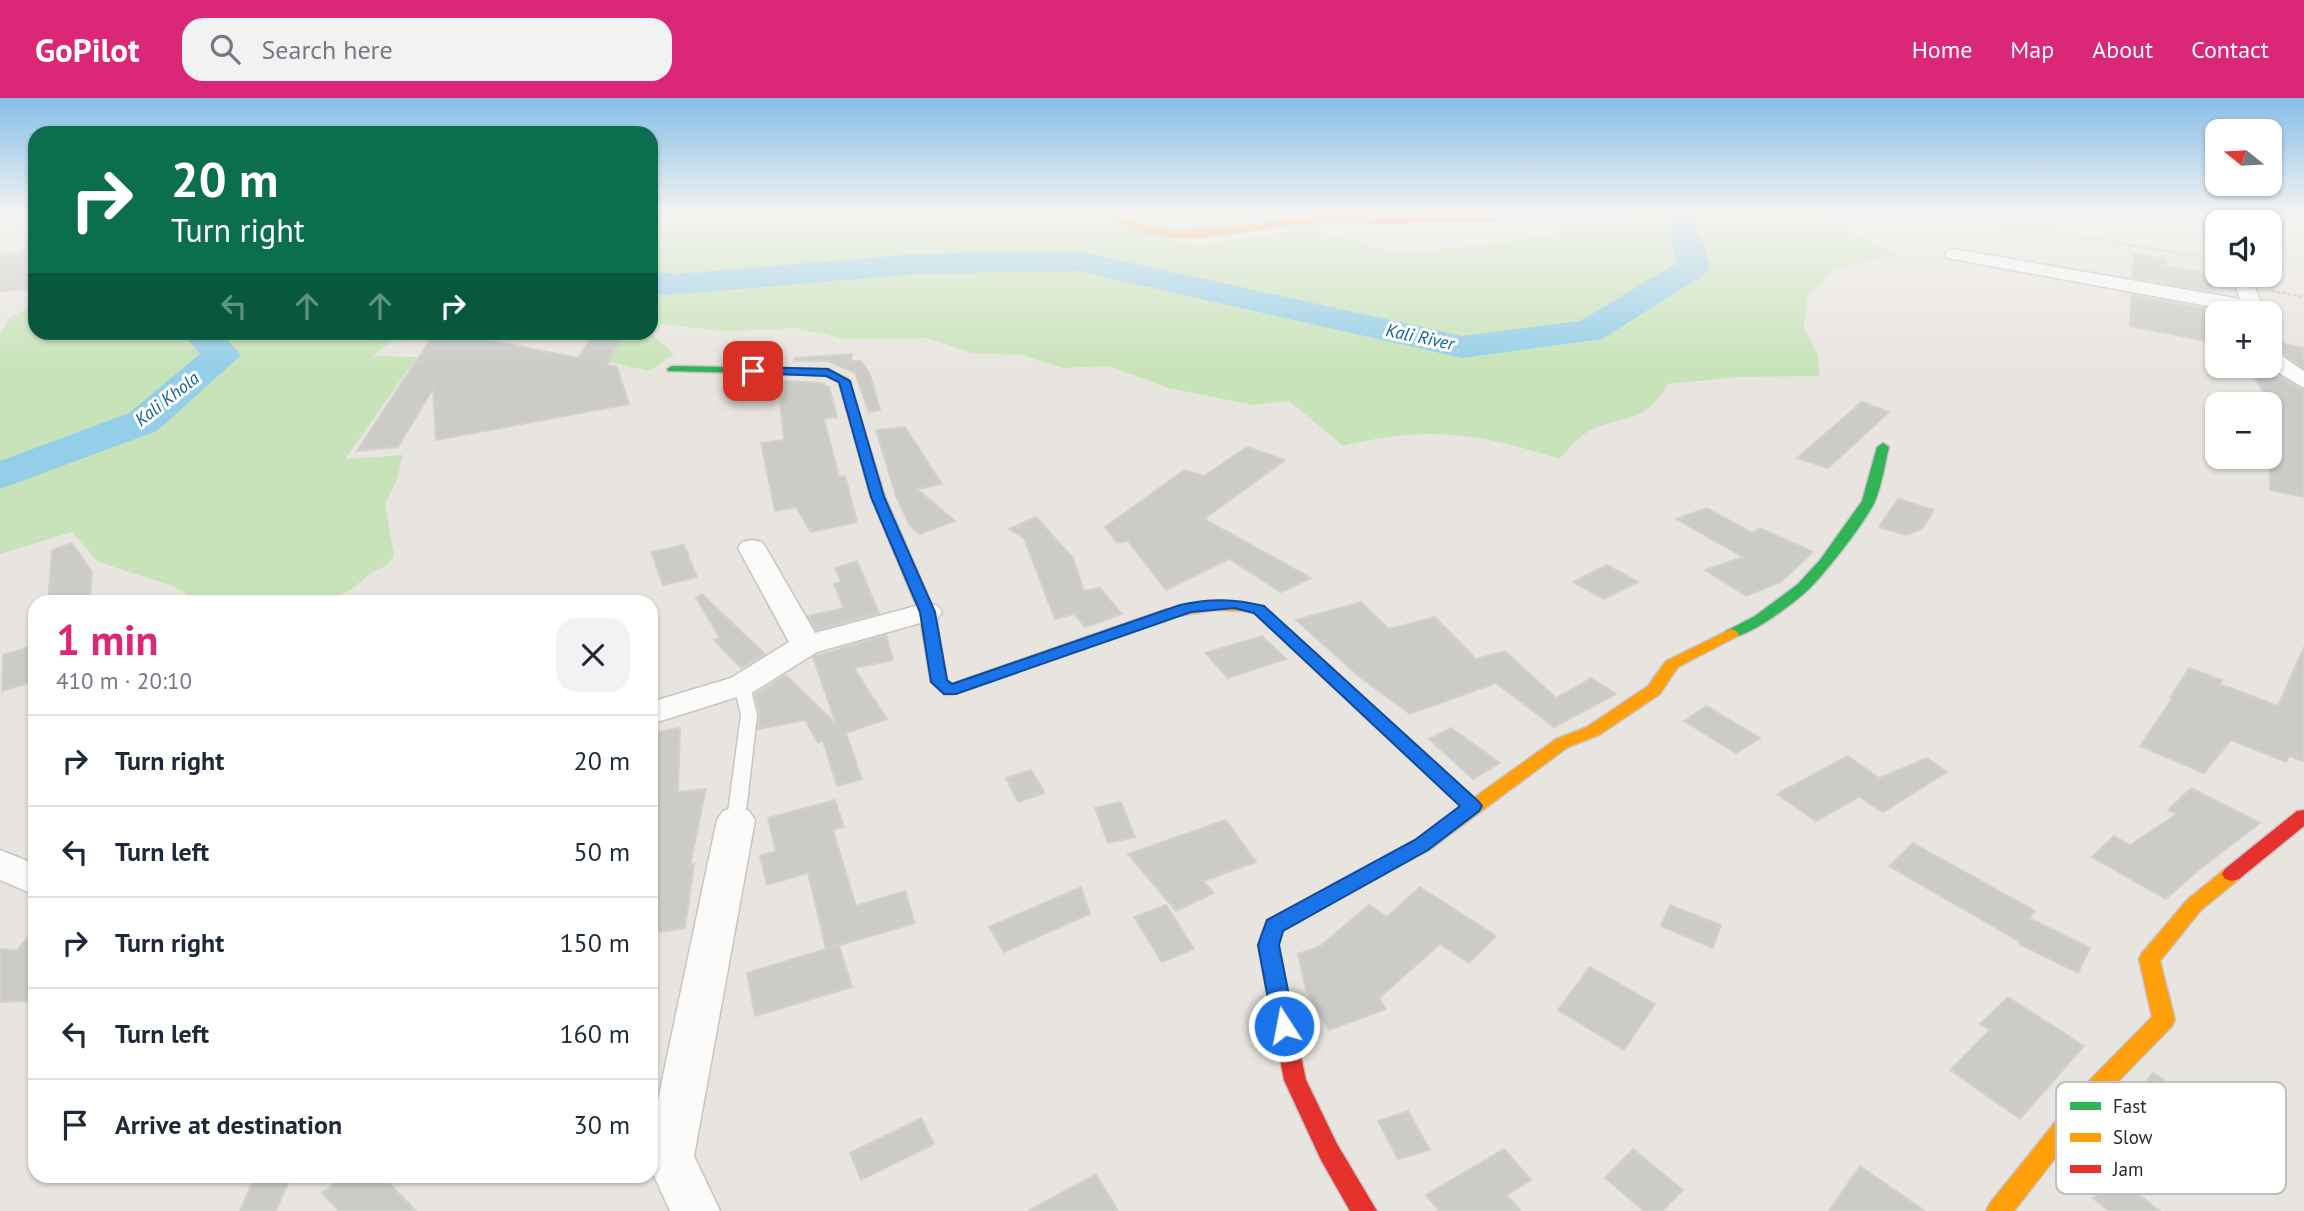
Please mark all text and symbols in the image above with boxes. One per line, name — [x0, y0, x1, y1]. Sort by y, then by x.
search box — [182, 18, 672, 81]
text: GoPilot — [35, 28, 140, 71]
icon: search — [206, 30, 244, 68]
text: Search here — [262, 33, 393, 66]
text: Home — [1912, 34, 1972, 65]
text: Map — [2010, 34, 2054, 65]
text: About — [2092, 34, 2153, 65]
text: Contact — [2191, 34, 2269, 65]
north arrow — [2205, 119, 2282, 196]
map controls — [2205, 119, 2282, 469]
text: 20 m — [171, 147, 278, 211]
icon: right — [56, 154, 147, 245]
text: Turn right — [171, 209, 305, 251]
button: sound — [2205, 210, 2282, 287]
icon: left — [215, 287, 253, 325]
icon: ahead — [288, 287, 326, 325]
icon: ahead — [361, 287, 399, 325]
icon: right — [434, 287, 472, 325]
button: + — [2205, 301, 2282, 378]
water label: Kali River — [1384, 318, 1458, 355]
pin — [723, 341, 783, 401]
icon: arrive — [734, 352, 772, 390]
water label: Kali Khola — [130, 366, 204, 431]
button: − — [2205, 392, 2282, 469]
text: 1 min — [56, 612, 158, 667]
button: close — [556, 618, 630, 692]
text: 410 m · 20:10 — [56, 666, 192, 695]
icon: right — [56, 742, 94, 780]
text: Turn right — [115, 744, 224, 777]
text: 20 m — [574, 744, 630, 777]
icon: left — [56, 833, 94, 871]
text: Turn left — [115, 835, 209, 868]
text: 50 m — [574, 835, 630, 868]
icon: right — [56, 924, 94, 962]
text: Turn right — [115, 926, 224, 959]
text: 150 m — [559, 926, 630, 959]
position arrow — [1247, 989, 1321, 1063]
icon: left — [56, 1015, 94, 1053]
text: Turn left — [115, 1017, 209, 1050]
text: 160 m — [559, 1017, 630, 1050]
legend — [2056, 1082, 2286, 1194]
text: Fast — [2113, 1094, 2147, 1118]
icon: arrive — [56, 1106, 94, 1144]
text: Arrive at destination — [115, 1108, 342, 1141]
text: 30 m — [574, 1108, 630, 1141]
text: Slow — [2113, 1125, 2153, 1149]
text: Jam — [2112, 1157, 2143, 1181]

